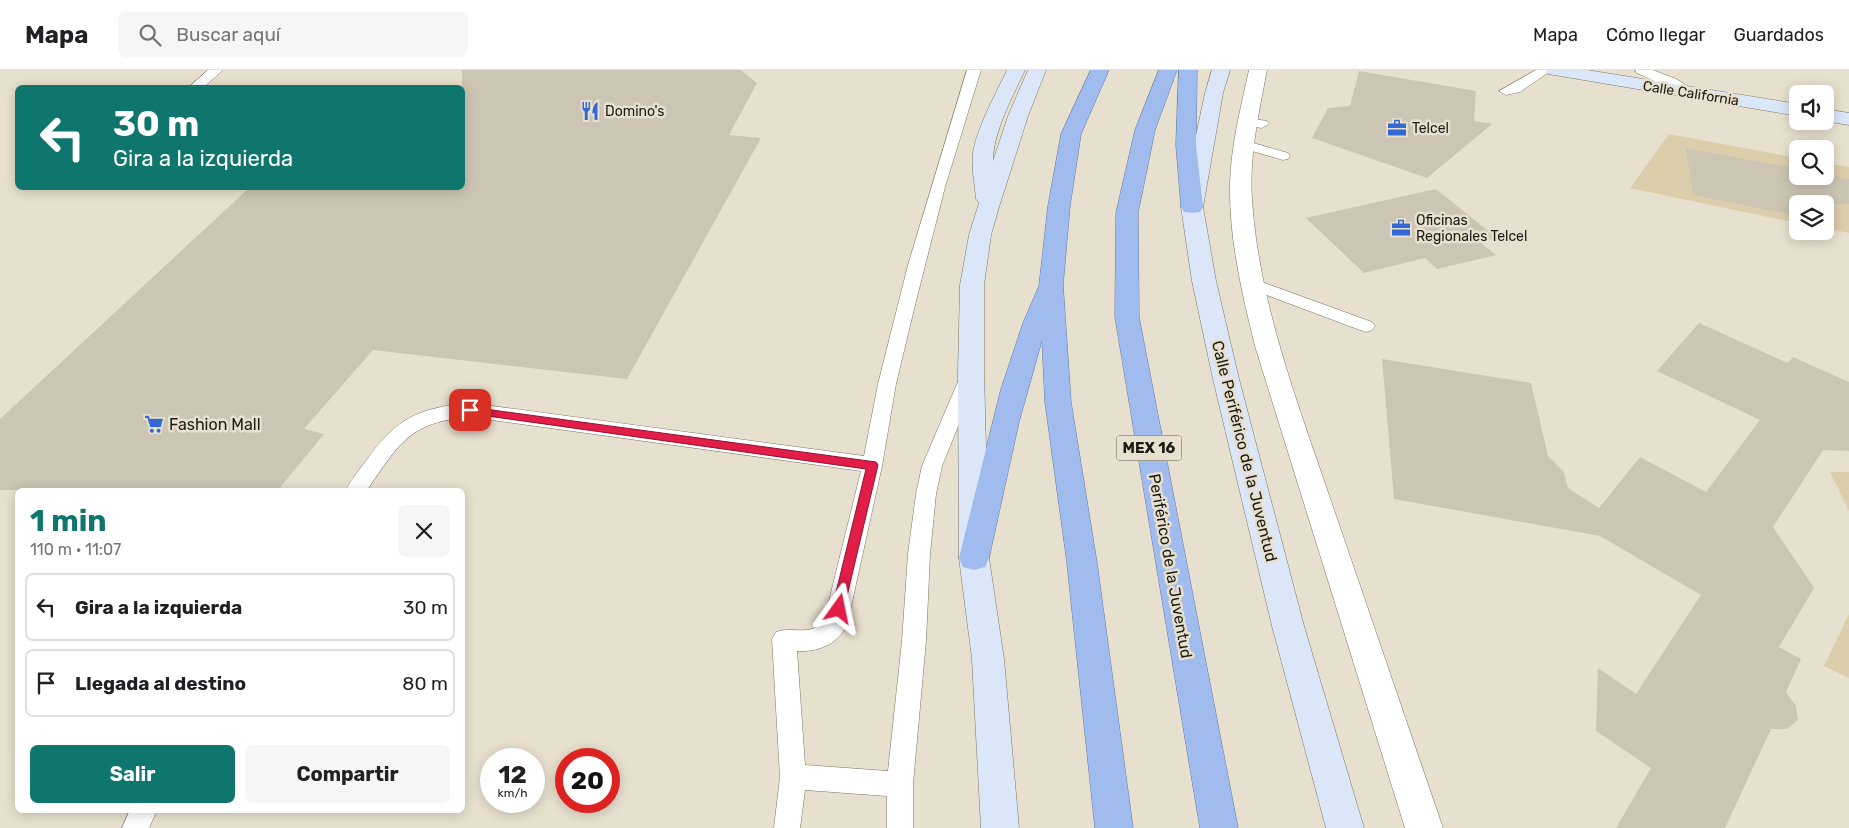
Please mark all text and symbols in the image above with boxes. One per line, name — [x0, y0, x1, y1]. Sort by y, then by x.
search box — [118, 12, 468, 57]
text: Mapa — [25, 21, 88, 49]
icon: search — [136, 21, 164, 49]
text: Buscar aquí — [176, 23, 280, 46]
text: Mapa — [1533, 24, 1578, 46]
text: Cómo llegar — [1606, 24, 1705, 46]
text: Guardados — [1733, 24, 1824, 46]
street label: Calle California — [1642, 77, 1740, 109]
map controls — [1789, 85, 1834, 240]
button: sound — [1789, 85, 1834, 130]
restaurant icon: Domino's — [579, 100, 601, 122]
text: 30 m — [113, 103, 199, 145]
place label: Domino's — [605, 103, 665, 120]
icon: left — [30, 105, 95, 170]
office icon: Telcel — [1386, 117, 1408, 139]
place label: Telcel — [1412, 120, 1449, 137]
button: search — [1789, 140, 1834, 185]
text: Gira a la izquierda — [113, 145, 293, 172]
button: layers — [1789, 195, 1834, 240]
place label: Oficinas Regionales Telcel — [1416, 212, 1527, 245]
office icon: Oficinas Regionales Telcel — [1390, 217, 1412, 239]
street label: Calle Periférico de la Juventud — [1208, 339, 1281, 564]
pin — [449, 389, 491, 431]
icon: arrive — [456, 396, 484, 424]
supermarket icon: Fashion Mall — [143, 413, 165, 435]
place label: Fashion Mall — [169, 415, 261, 434]
road number: MEX 16 — [1116, 436, 1182, 460]
street label: Periférico de la Juventud — [1145, 472, 1196, 660]
text: 1 min — [30, 503, 107, 539]
button: close — [398, 505, 450, 557]
text: 110 m · 11:07 — [30, 540, 121, 559]
position arrow — [812, 582, 864, 634]
icon: left — [32, 593, 60, 621]
text: Gira a la izquierda — [75, 596, 242, 619]
text: 30 m — [403, 596, 448, 619]
icon: arrive — [32, 669, 60, 697]
text: Llegada al destino — [75, 672, 246, 695]
text: 80 m — [402, 672, 448, 695]
button: Salir — [30, 745, 235, 803]
button: Compartir — [245, 745, 450, 803]
speed limit sign: 20 — [555, 748, 620, 813]
text: 12 — [498, 760, 527, 789]
text: km/h — [498, 786, 527, 800]

